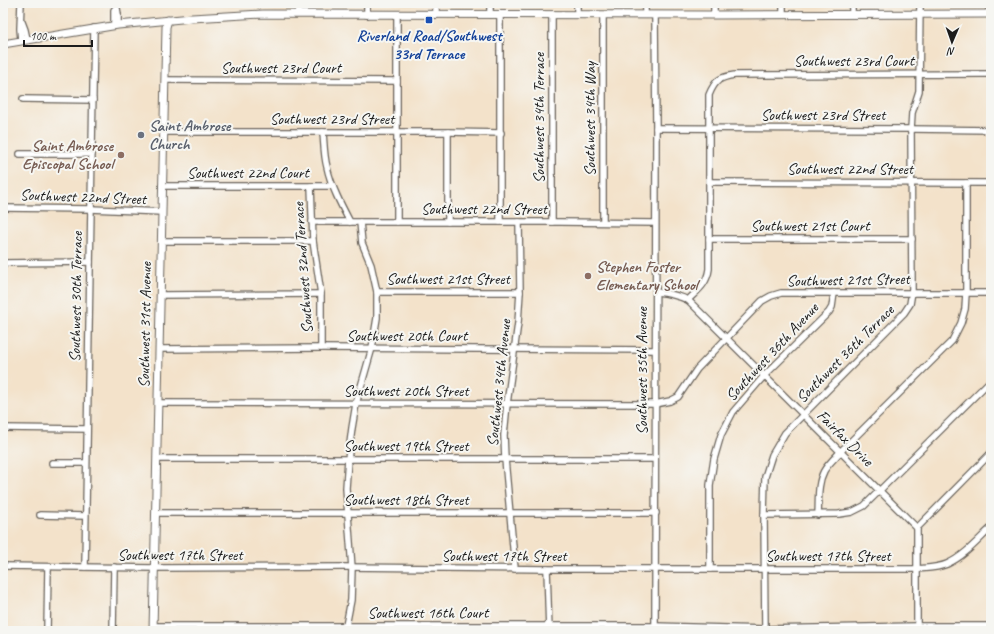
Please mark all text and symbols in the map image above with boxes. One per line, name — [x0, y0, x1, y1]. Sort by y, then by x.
marker: Riverland Road/Southwest 33rd Terrace — [424, 15, 434, 25]
scale bar — [24, 22, 92, 48]
north arrow — [932, 22, 972, 62]
place label: Riverland Road/Southwest 33rd Terrace — [357, 26, 503, 64]
text: 100 m — [30, 28, 57, 44]
text: N — [946, 45, 955, 59]
street label: Southwest 34th Terrace — [529, 51, 549, 183]
street label: Southwest 23rd Court — [794, 51, 916, 71]
street label: Southwest 23rd Court — [221, 58, 343, 78]
street label: Southwest 34th Way — [580, 60, 600, 176]
street label: Southwest 23rd Street — [761, 105, 887, 125]
street label: Southwest 23rd Street — [270, 109, 396, 129]
place label: Saint Ambrose Church — [149, 116, 232, 154]
marker: Saint Ambrose Church — [136, 130, 146, 140]
place label: Saint Ambrose Episcopal School — [22, 136, 116, 174]
marker: Saint Ambrose Episcopal School — [116, 150, 126, 160]
street label: Southwest 22nd Street — [787, 159, 915, 179]
street label: Southwest 22nd Court — [187, 163, 311, 183]
street label: Southwest 22nd Street — [20, 185, 148, 209]
street label: Southwest 22nd Street — [421, 199, 549, 219]
street label: Southwest 32nd Terrace — [288, 200, 318, 334]
street label: Southwest 21st Court — [750, 216, 871, 236]
street label: Southwest 30th Terrace — [65, 230, 87, 362]
place label: Stephen Foster Elementary School — [596, 257, 701, 295]
street label: Southwest 31st Avenue — [134, 260, 156, 388]
street label: Southwest 21st Street — [386, 269, 511, 289]
street label: Southwest 21st Street — [786, 269, 912, 291]
marker: Stephen Foster Elementary School — [583, 271, 593, 281]
street label: Southwest 36th Avenue — [721, 297, 824, 405]
street label: Southwest 36th Terrace — [792, 300, 899, 407]
street label: Southwest 35th Avenue — [632, 305, 652, 435]
street label: Southwest 34th Avenue — [482, 317, 516, 447]
street label: Southwest 20th Court — [347, 326, 469, 346]
street label: Southwest 20th Street — [343, 381, 470, 401]
street label: Fairfax Drive — [813, 406, 879, 472]
street label: Southwest 19th Street — [343, 436, 470, 456]
street label: Southwest 18th Street — [343, 490, 470, 510]
street label: Southwest 17th Street — [117, 545, 244, 565]
street label: Southwest 17th Street — [441, 546, 568, 566]
street label: Southwest 17th Street — [765, 546, 892, 566]
street label: Southwest 16th Court — [368, 603, 490, 623]

